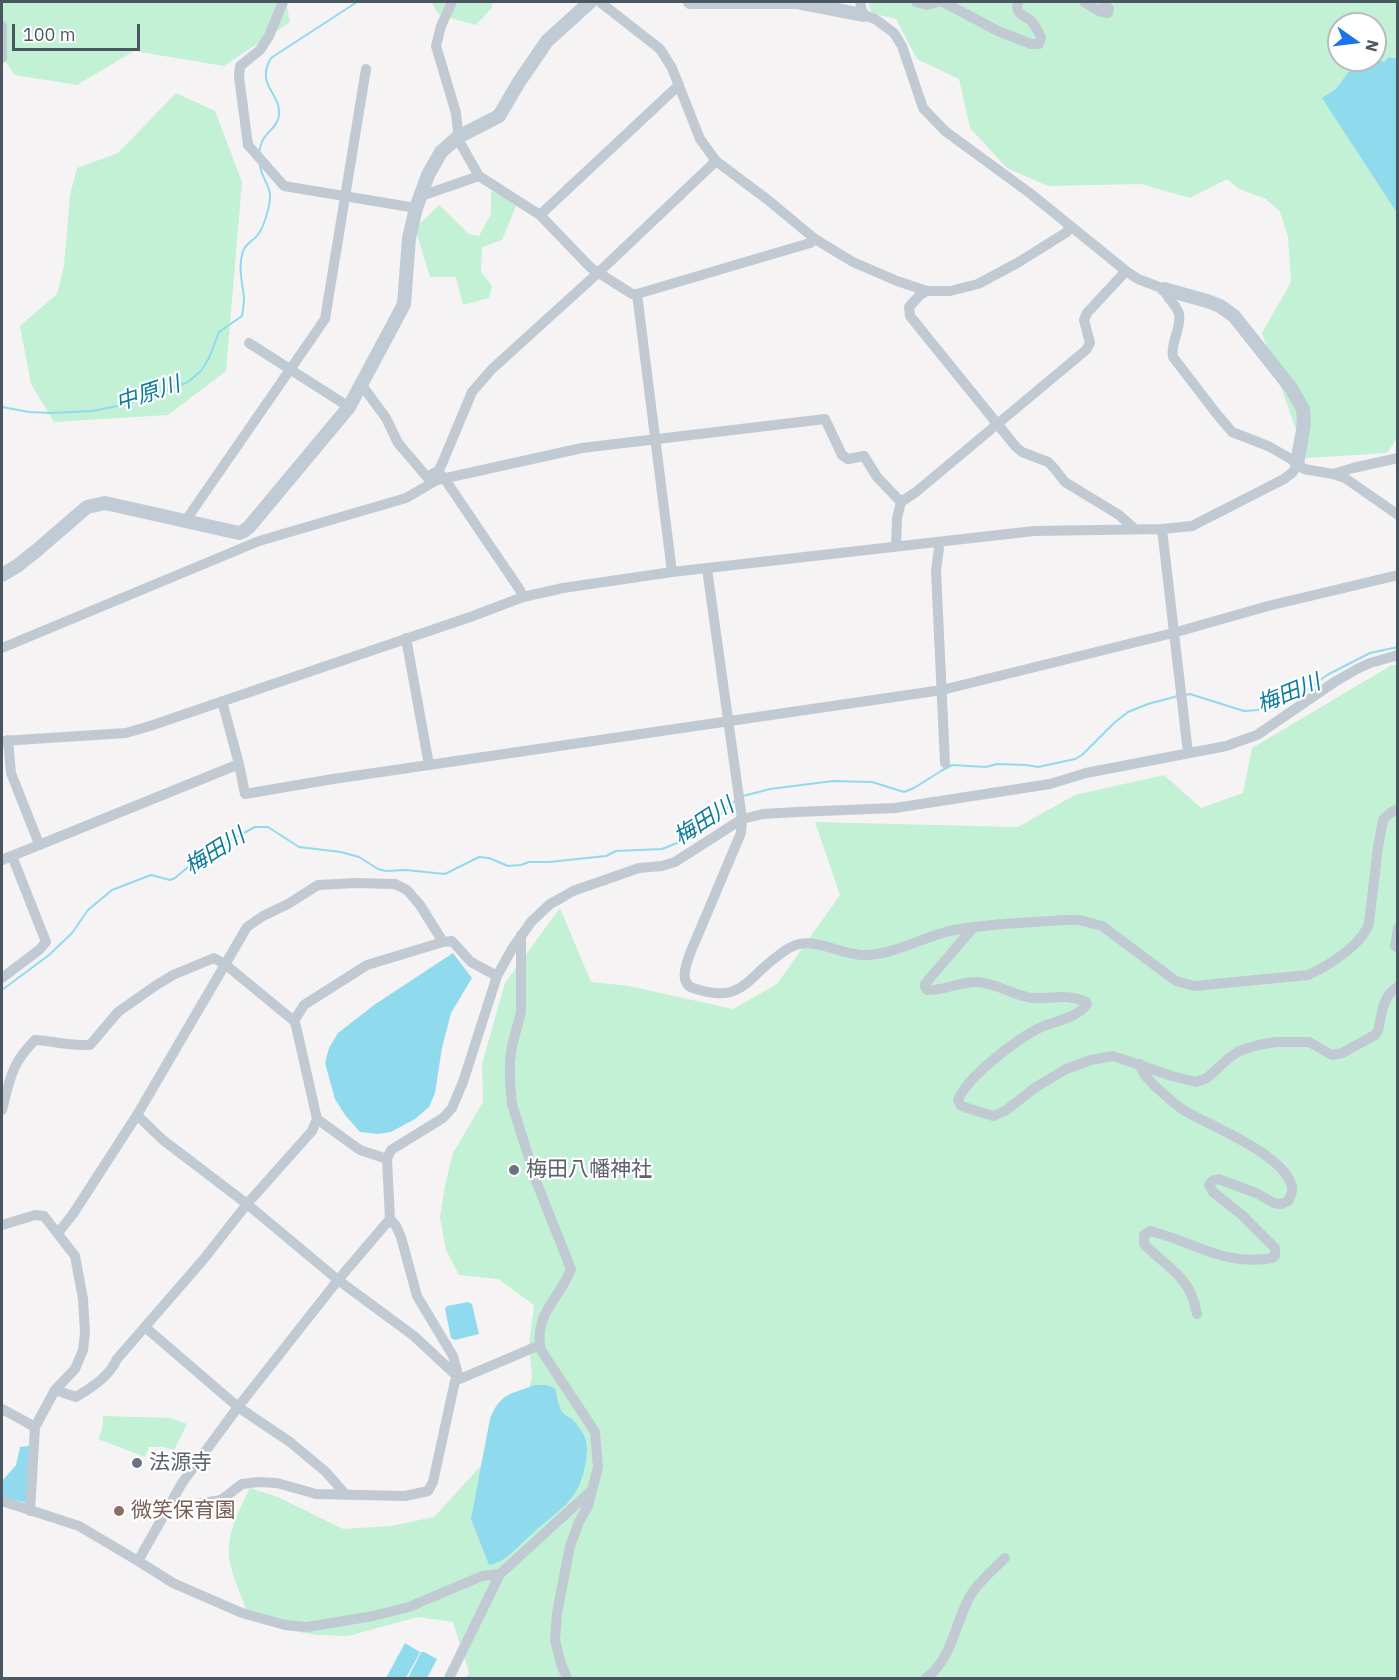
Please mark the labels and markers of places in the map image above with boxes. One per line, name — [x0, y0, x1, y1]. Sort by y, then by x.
place label: 梅田八幡神社 — [526, 1157, 652, 1183]
marker: 梅田八幡神社 — [507, 1163, 521, 1177]
place label: 法源寺 — [149, 1450, 212, 1476]
marker: 法源寺 — [130, 1456, 144, 1470]
place label: 微笑保育園 — [131, 1498, 236, 1524]
marker: 微笑保育園 — [112, 1504, 126, 1518]

